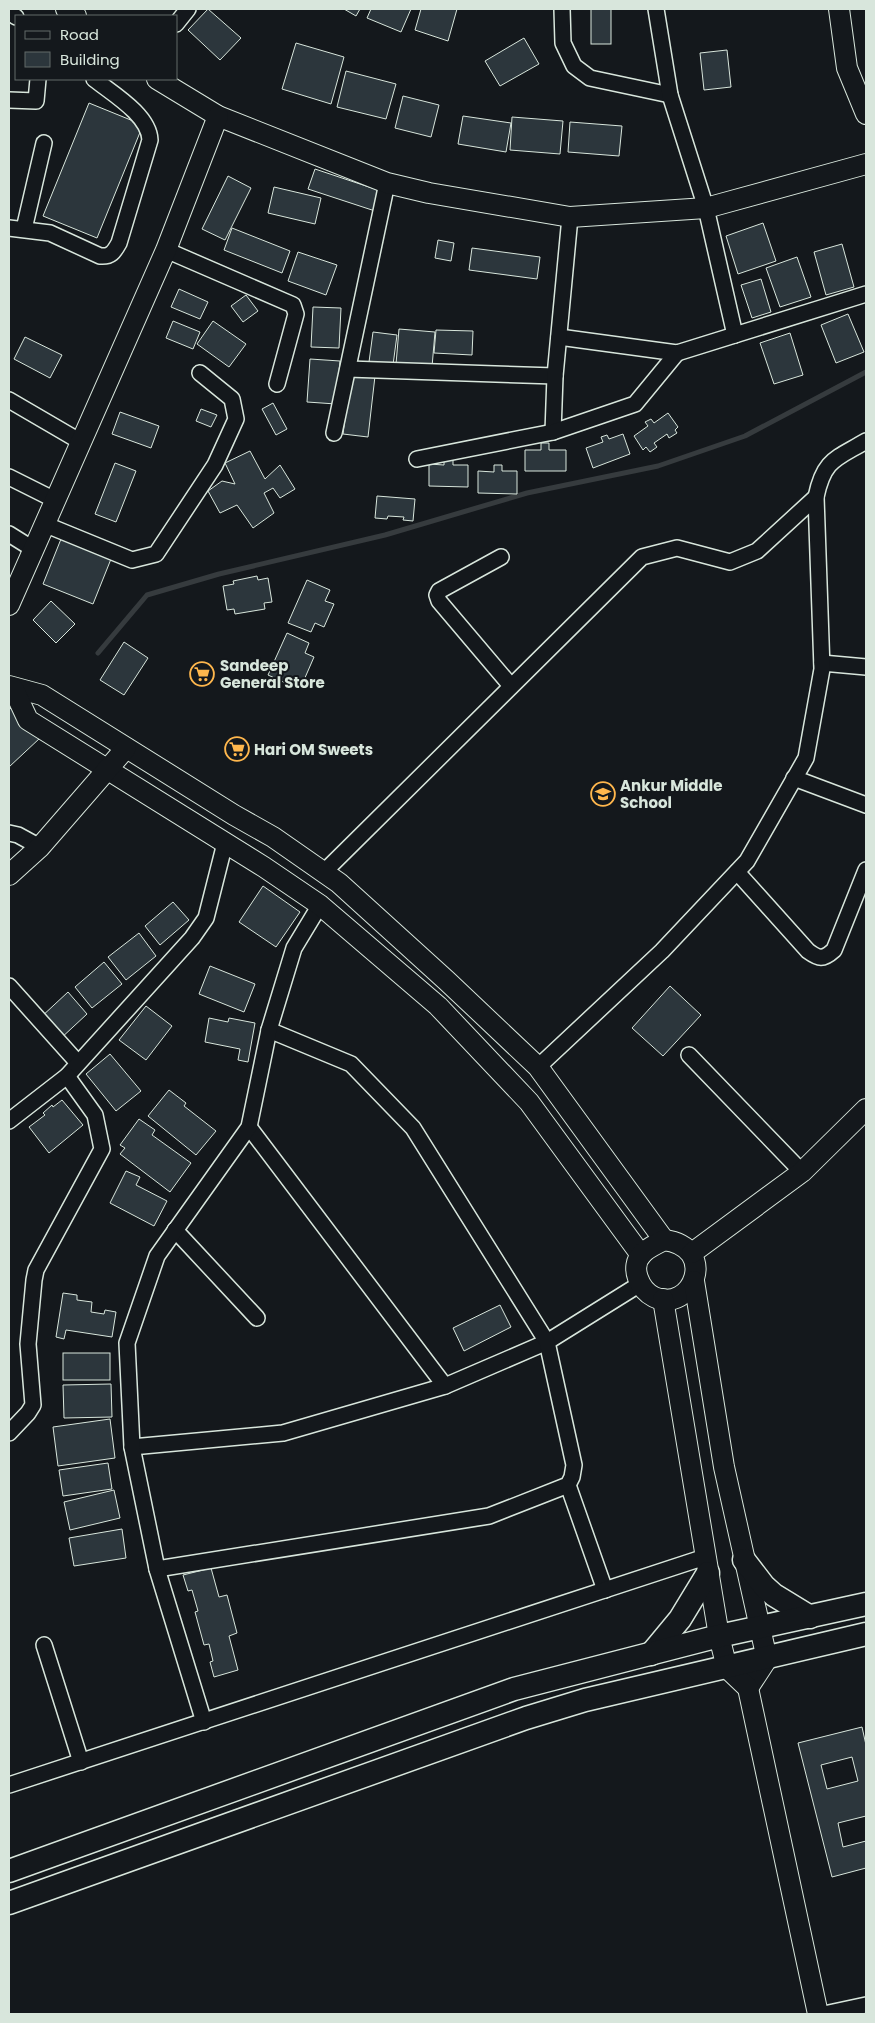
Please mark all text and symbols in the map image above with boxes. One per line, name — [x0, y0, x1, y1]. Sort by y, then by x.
legend — [15, 15, 178, 80]
text: Road — [60, 24, 99, 45]
text: Building — [60, 49, 120, 70]
place label: Sandeep General Store — [220, 655, 325, 693]
supermarket icon: Sandeep General Store — [189, 661, 215, 687]
supermarket icon: Hari OM Sweets — [224, 736, 250, 762]
place label: Hari OM Sweets — [254, 739, 373, 760]
place label: Ankur Middle School — [620, 775, 722, 813]
school or university icon: Ankur Middle School — [590, 781, 616, 807]

